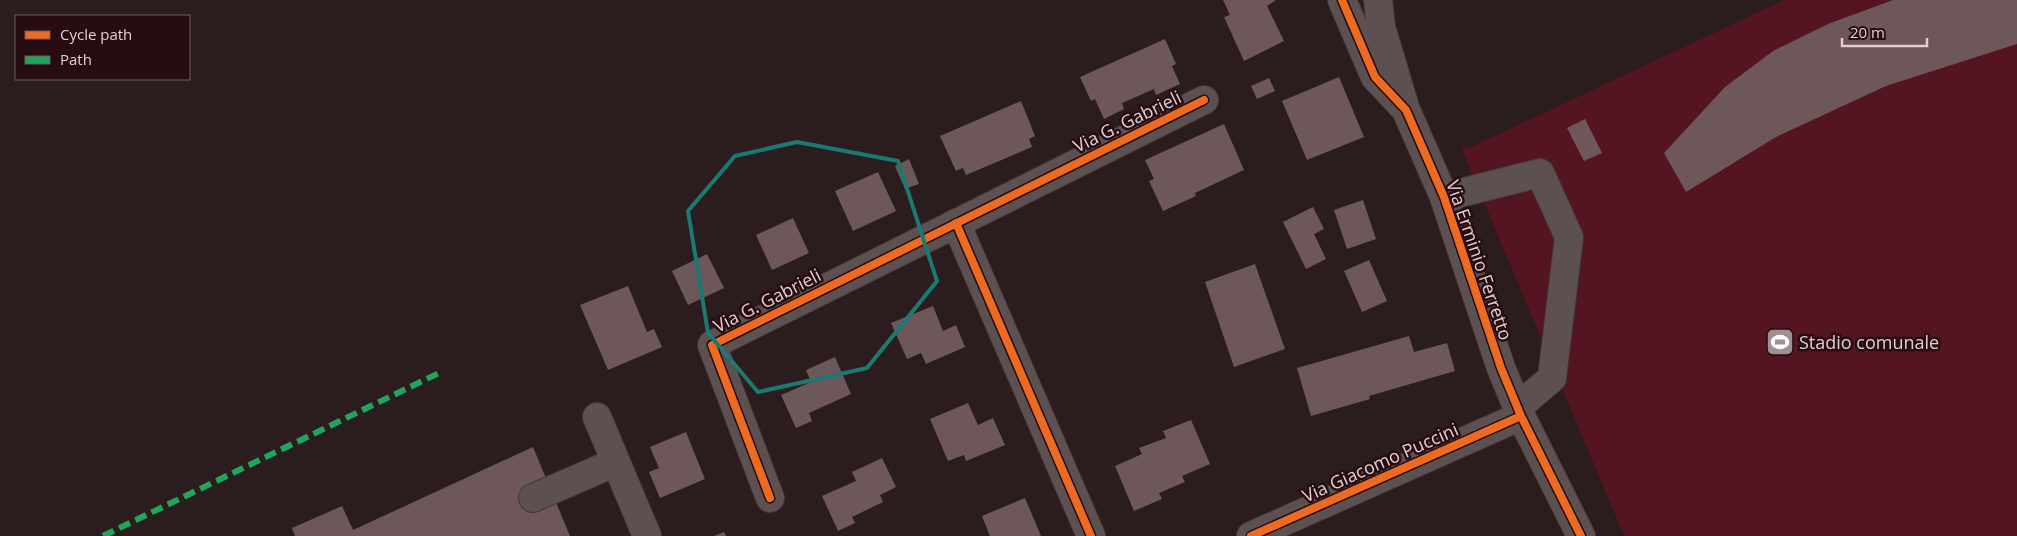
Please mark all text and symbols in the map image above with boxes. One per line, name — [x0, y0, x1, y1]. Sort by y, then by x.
legend — [15, 15, 190, 80]
scale bar — [1842, 15, 1927, 47]
text: 20 m — [1850, 22, 1885, 42]
text: Cycle path — [60, 24, 132, 44]
text: Path — [60, 49, 92, 69]
street label: Via G. Gabrieli — [1069, 84, 1185, 158]
street label: Via Erminio Ferretto — [1441, 177, 1519, 343]
street label: Via G. Gabrieli — [709, 263, 825, 337]
sports icon: Stadio comunale — [1765, 327, 1795, 357]
place label: Stadio comunale — [1799, 330, 1939, 354]
street label: Via Giacomo Puccini — [1298, 417, 1462, 507]

